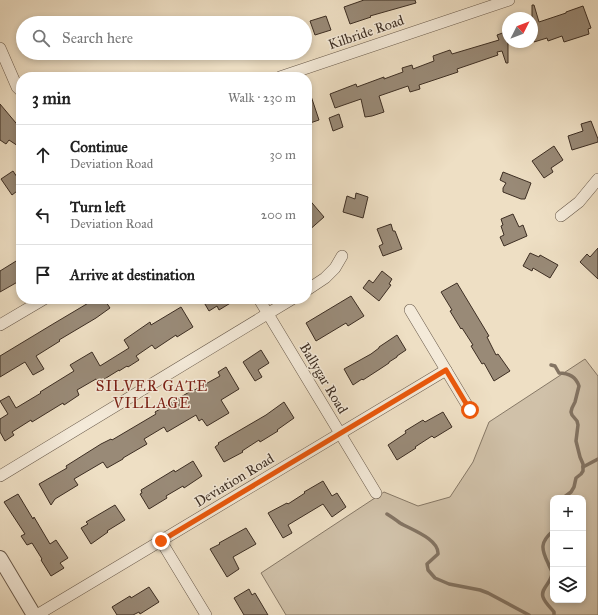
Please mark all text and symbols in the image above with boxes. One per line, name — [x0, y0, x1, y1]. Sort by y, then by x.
street label: Kilbride Road — [326, 12, 406, 53]
north arrow — [502, 12, 538, 48]
search box — [16, 16, 312, 60]
icon: search — [30, 27, 52, 49]
text: Search here — [62, 29, 133, 47]
text: 3 min — [32, 88, 71, 109]
text: Walk · 230 m — [228, 90, 296, 106]
text: Continue — [70, 138, 128, 156]
icon: ahead — [32, 144, 54, 166]
text: 30 m — [270, 147, 296, 163]
text: Deviation Road — [70, 156, 153, 172]
text: Turn left — [70, 198, 126, 216]
icon: left — [32, 204, 54, 226]
text: 200 m — [261, 207, 296, 223]
text: Deviation Road — [70, 216, 153, 232]
icon: arrive — [32, 264, 54, 286]
text: Arrive at destination — [70, 266, 195, 284]
street label: Ballygar Road — [296, 340, 351, 417]
district label: SILVER GATE VILLAGE — [96, 377, 208, 412]
route start — [461, 401, 479, 419]
street label: Deviation Road — [191, 450, 277, 511]
map controls — [550, 495, 586, 603]
button: + — [550, 495, 586, 531]
button: − — [550, 531, 586, 567]
route end — [152, 532, 170, 550]
button: layers — [550, 567, 586, 603]

